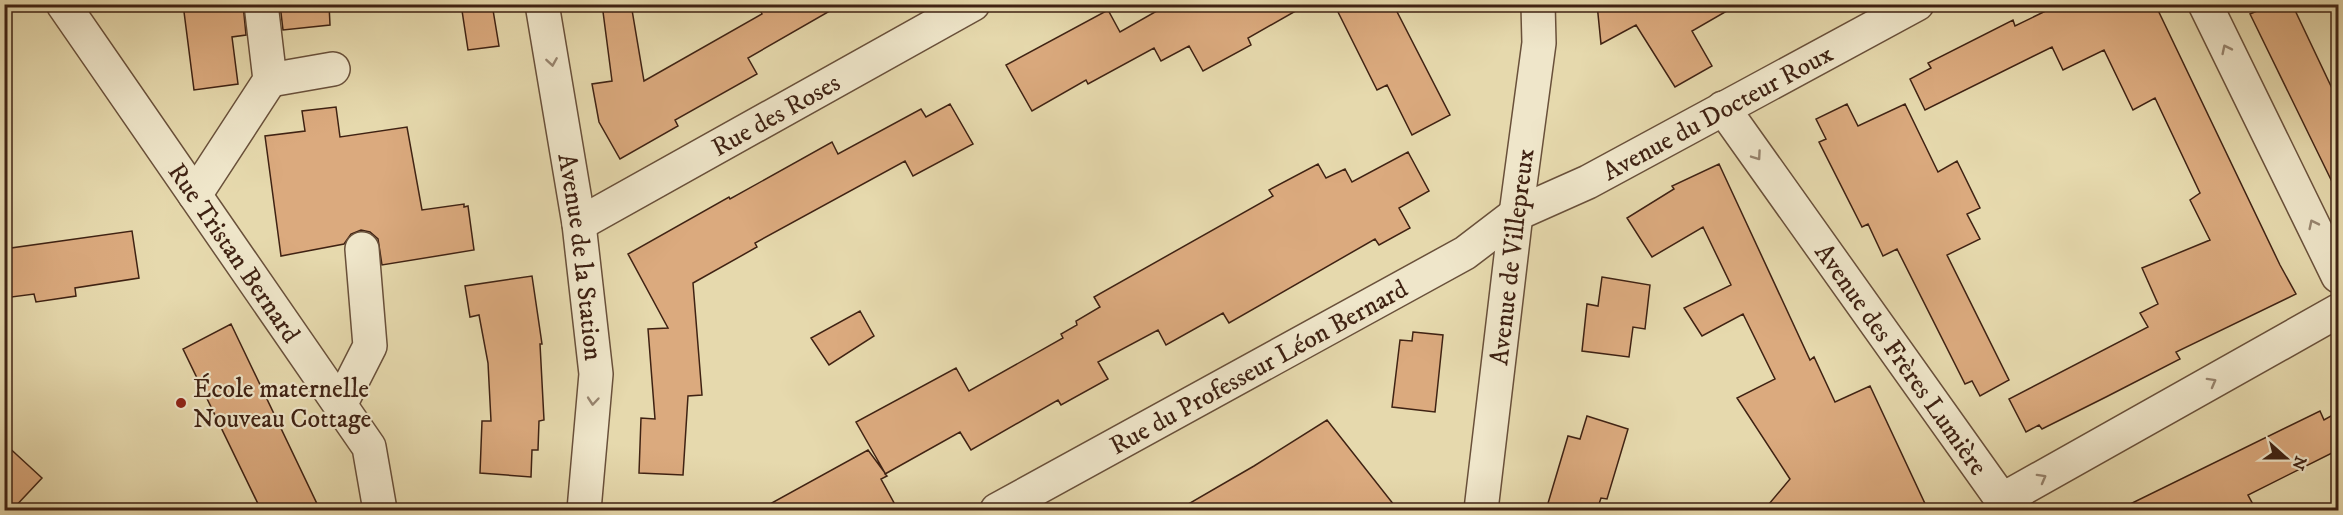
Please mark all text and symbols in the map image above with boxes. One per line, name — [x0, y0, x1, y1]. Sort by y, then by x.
street label: Avenue du Docteur Roux — [1597, 38, 1839, 189]
one-way arrow — [2222, 44, 2234, 55]
one-way arrow — [545, 57, 558, 67]
street label: Rue des Roses — [706, 67, 846, 165]
street label: Avenue de Villepreux — [1483, 146, 1543, 367]
one-way arrow — [1750, 149, 1761, 160]
street label: Avenue de la Station — [549, 151, 609, 363]
street label: Rue Tristan Bernard — [160, 157, 307, 350]
one-way arrow — [2308, 219, 2320, 230]
street label: Avenue des Frères Lumière — [1807, 237, 1994, 482]
street label: Rue du Professeur Léon Bernard — [1104, 273, 1414, 463]
place label: École maternelle Nouveau Cottage — [193, 373, 371, 436]
one-way arrow — [2206, 378, 2216, 389]
marker: École maternelle Nouveau Cottage — [174, 396, 188, 410]
one-way arrow — [587, 396, 600, 406]
north arrow — [2256, 428, 2316, 488]
text: N — [2287, 453, 2311, 473]
one-way arrow — [2036, 474, 2046, 485]

